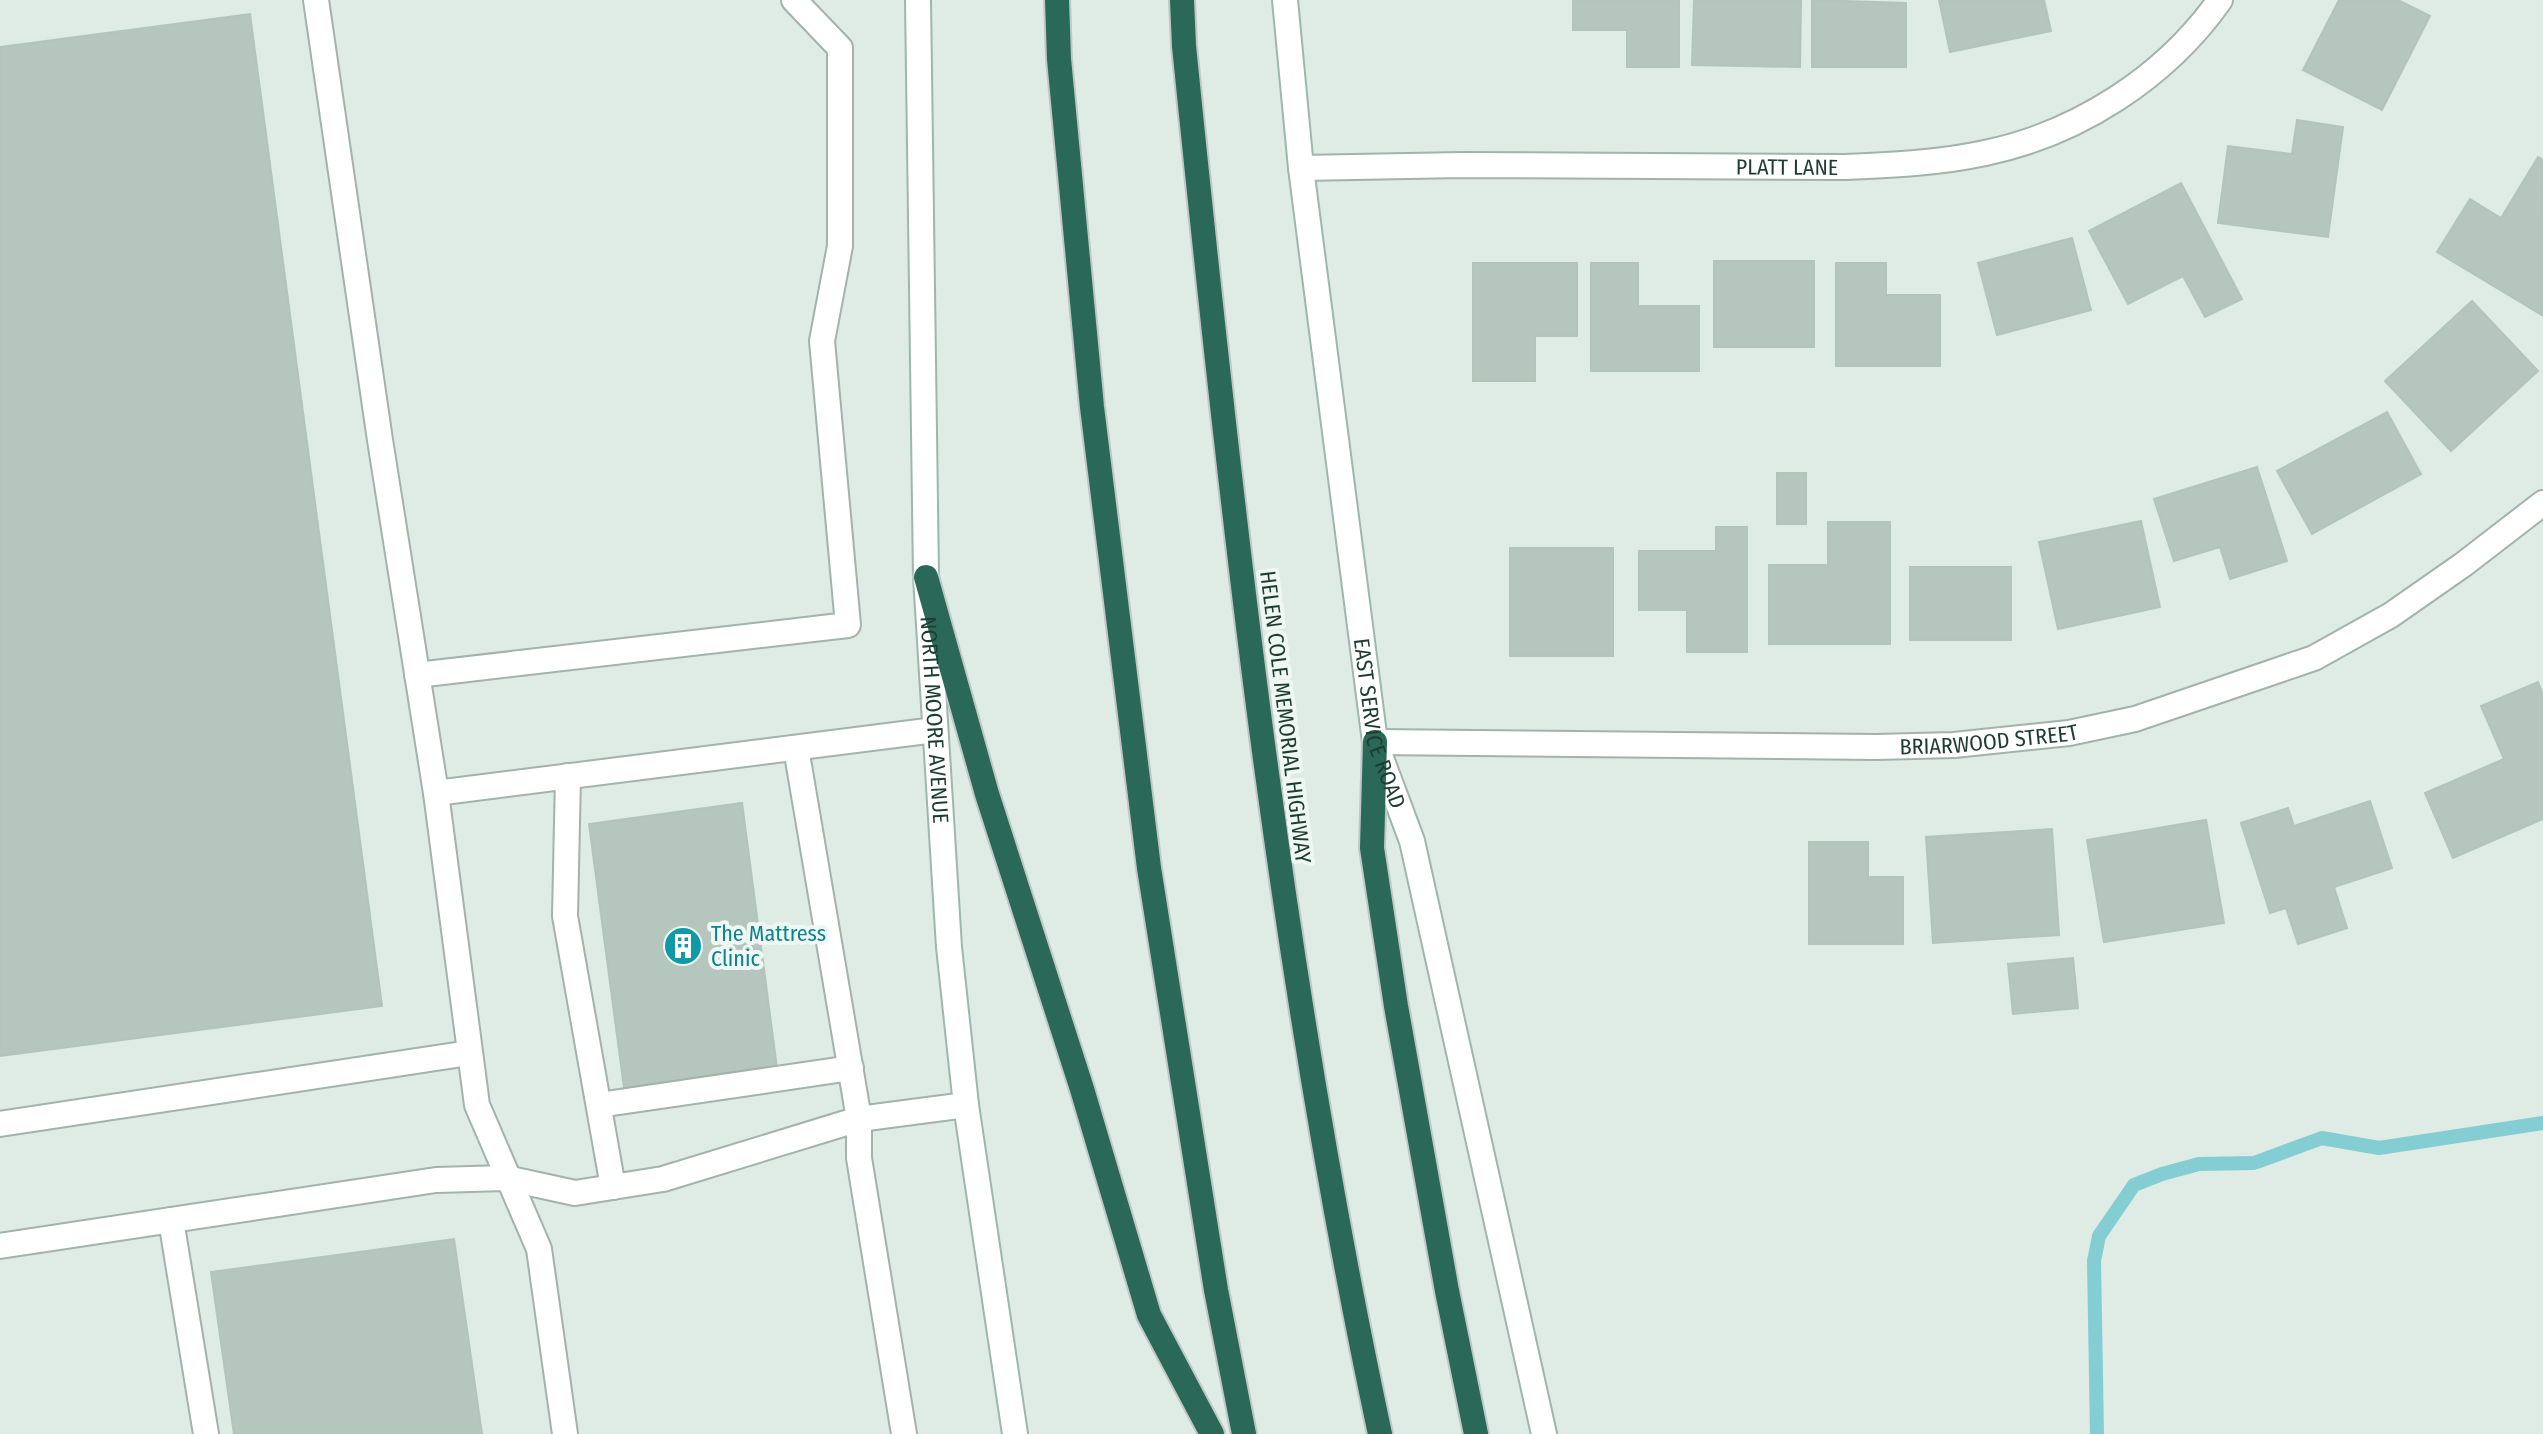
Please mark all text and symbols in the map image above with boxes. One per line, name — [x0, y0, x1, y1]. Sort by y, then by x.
street label: PLATT LANE — [1736, 153, 1838, 181]
street label: HELEN COLE MEMORIAL HIGHWAY — [1254, 569, 1317, 865]
street label: NORTH MOORE AVENUE — [914, 615, 954, 824]
street label: EAST SERVICE ROAD — [1348, 637, 1412, 812]
street label: BRIARWOOD STREET — [1899, 718, 2081, 760]
place label: The Mattress Clinic — [711, 920, 826, 972]
building icon: The Mattress Clinic — [662, 925, 704, 967]

